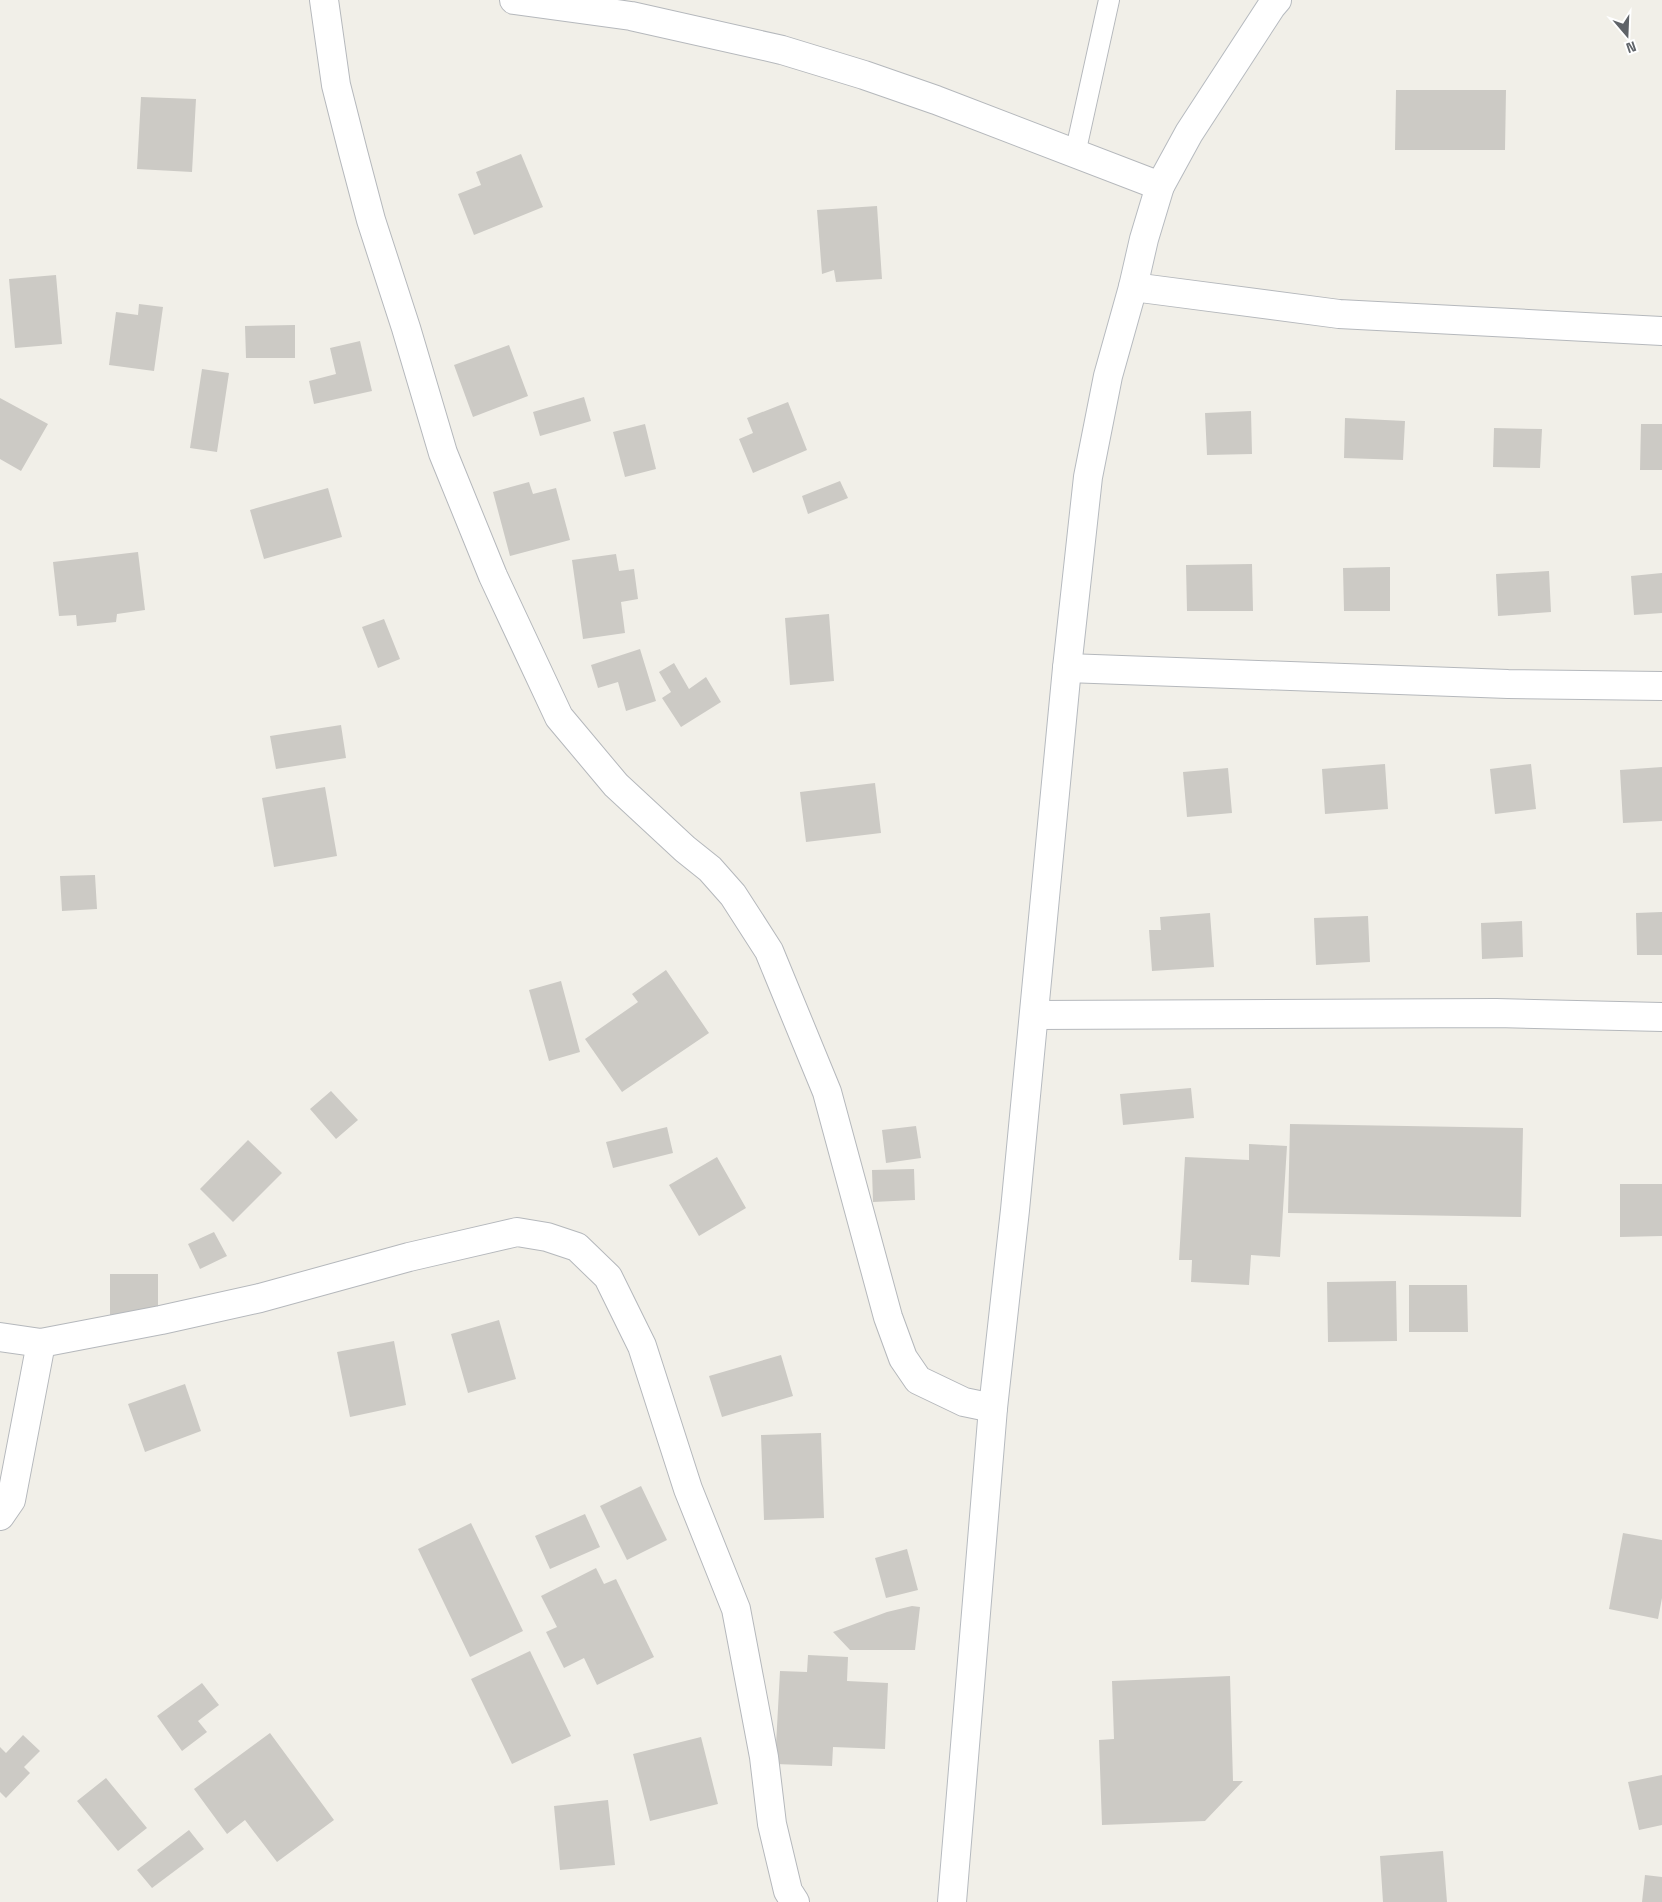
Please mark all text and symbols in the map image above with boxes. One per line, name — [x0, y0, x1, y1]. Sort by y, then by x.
north arrow — [1602, 10, 1652, 60]
text: N — [1624, 37, 1639, 57]

